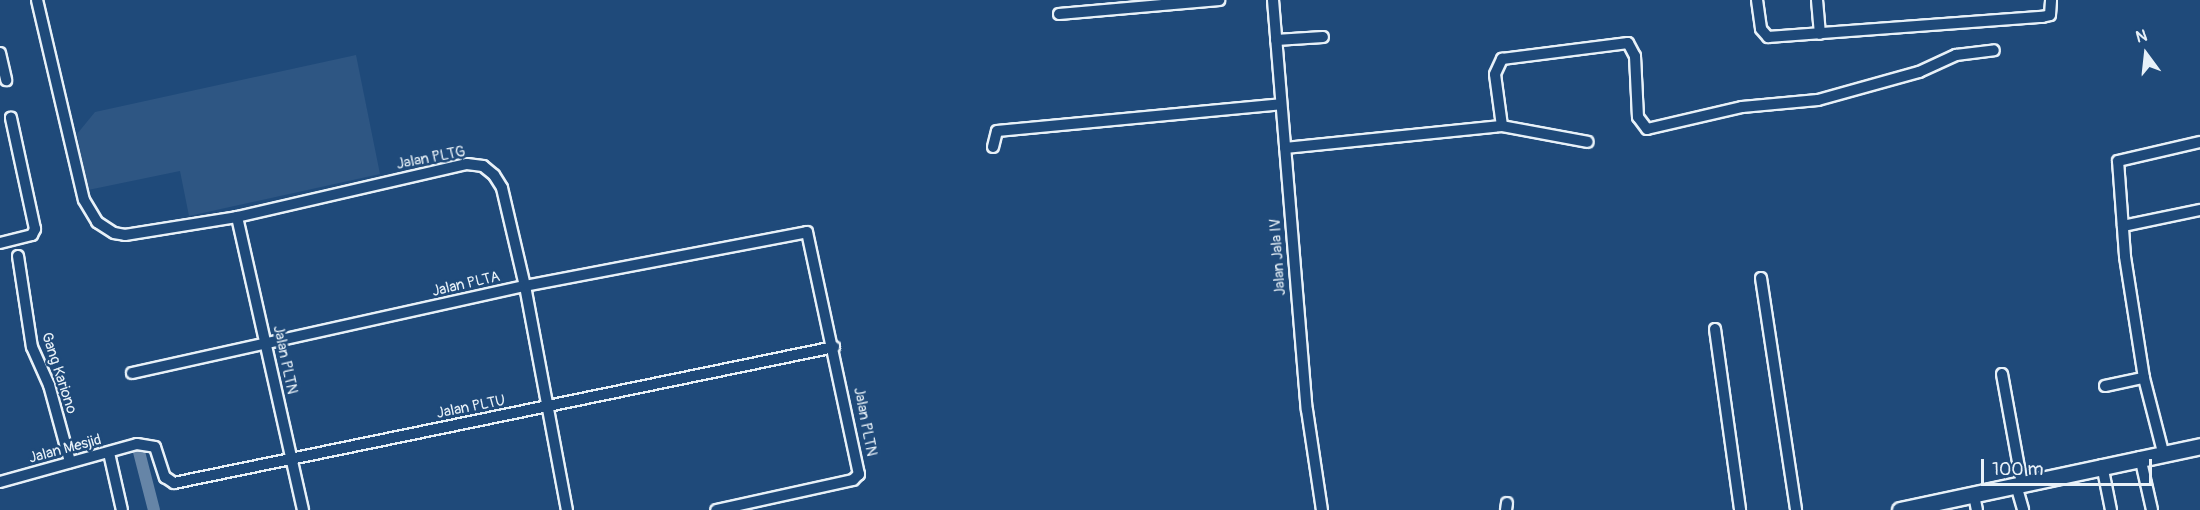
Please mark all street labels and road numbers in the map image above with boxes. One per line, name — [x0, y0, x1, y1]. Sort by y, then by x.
street label: Jalan PLTG — [395, 143, 467, 173]
street label: Jalan Jala IV — [1266, 218, 1290, 296]
street label: Jalan PLTA — [430, 267, 502, 301]
street label: Jalan PLTN — [269, 324, 301, 396]
street label: Gang Kariono — [37, 330, 81, 416]
street label: Jalan PLTN — [849, 386, 881, 458]
street label: Jalan PLTU — [435, 392, 507, 422]
street label: Jalan Mesjid — [27, 431, 103, 467]

